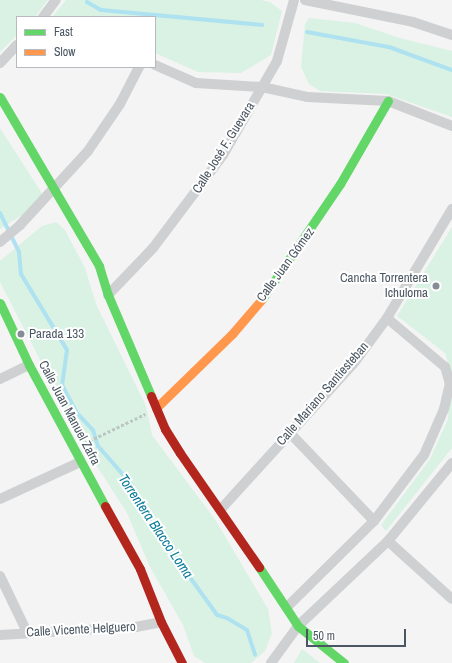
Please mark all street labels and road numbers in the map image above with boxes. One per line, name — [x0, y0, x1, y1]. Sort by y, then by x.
street label: Calle José F. Guevara — [190, 99, 258, 197]
street label: Calle Juan Gómez — [254, 225, 318, 305]
street label: Calle Mariano Santiesteban — [274, 339, 372, 449]
street label: Calle Juan Manuel Zafra — [35, 358, 103, 468]
street label: Calle Vicente Helguero — [26, 619, 136, 641]

